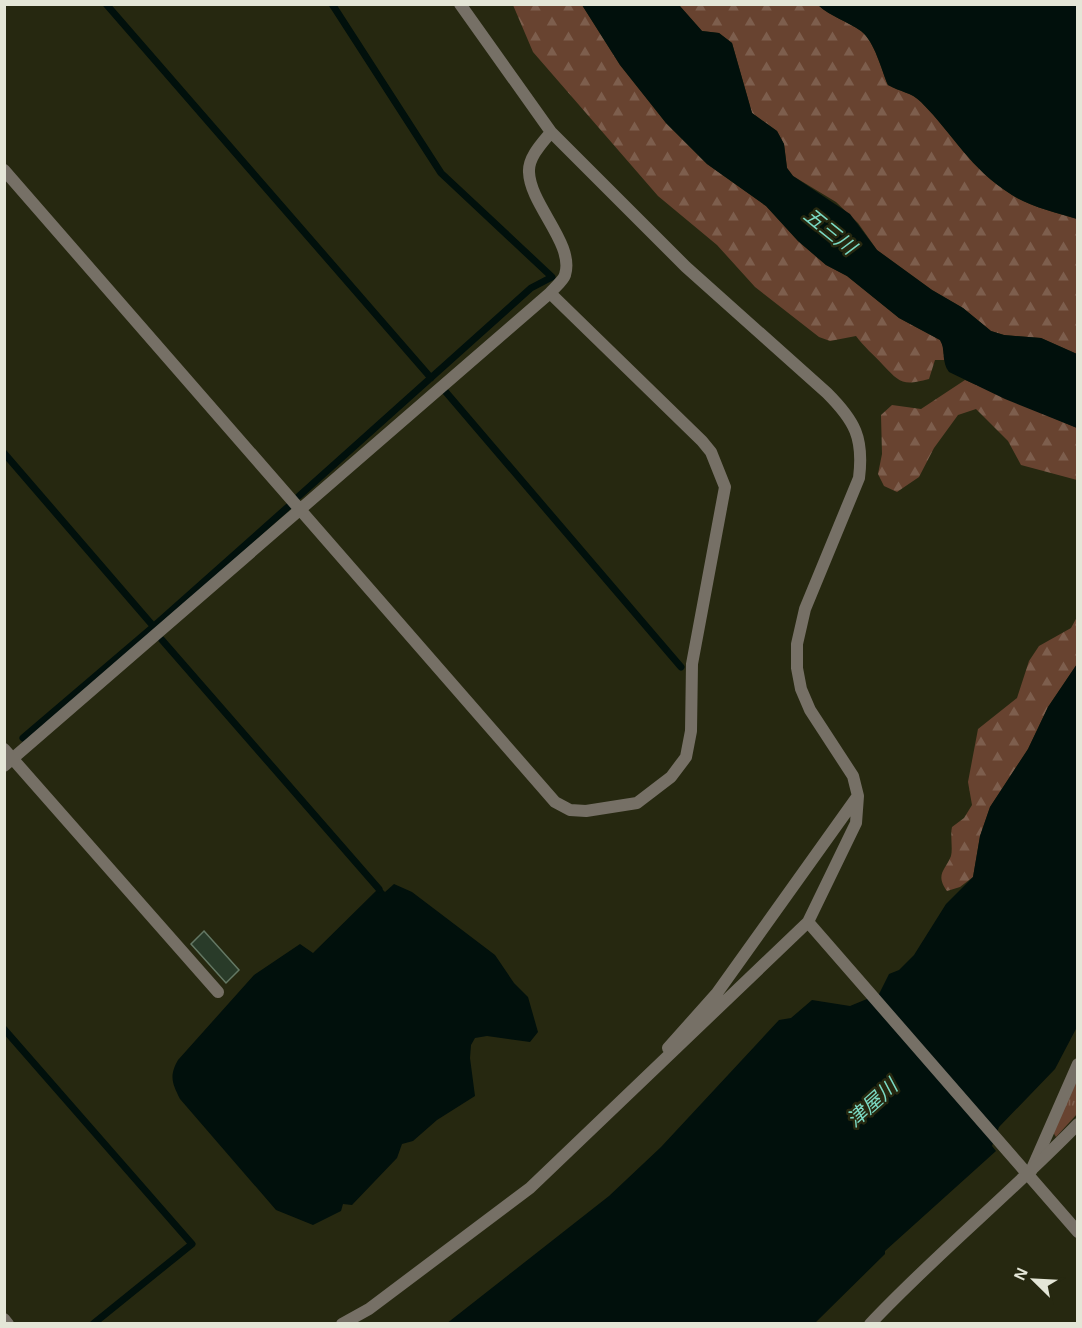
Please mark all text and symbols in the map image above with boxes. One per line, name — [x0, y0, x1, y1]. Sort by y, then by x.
water label: 五三川 — [800, 204, 862, 260]
water label: 津屋川 — [842, 1073, 903, 1131]
north arrow — [1004, 1250, 1064, 1310]
text: N — [1011, 1265, 1031, 1283]

